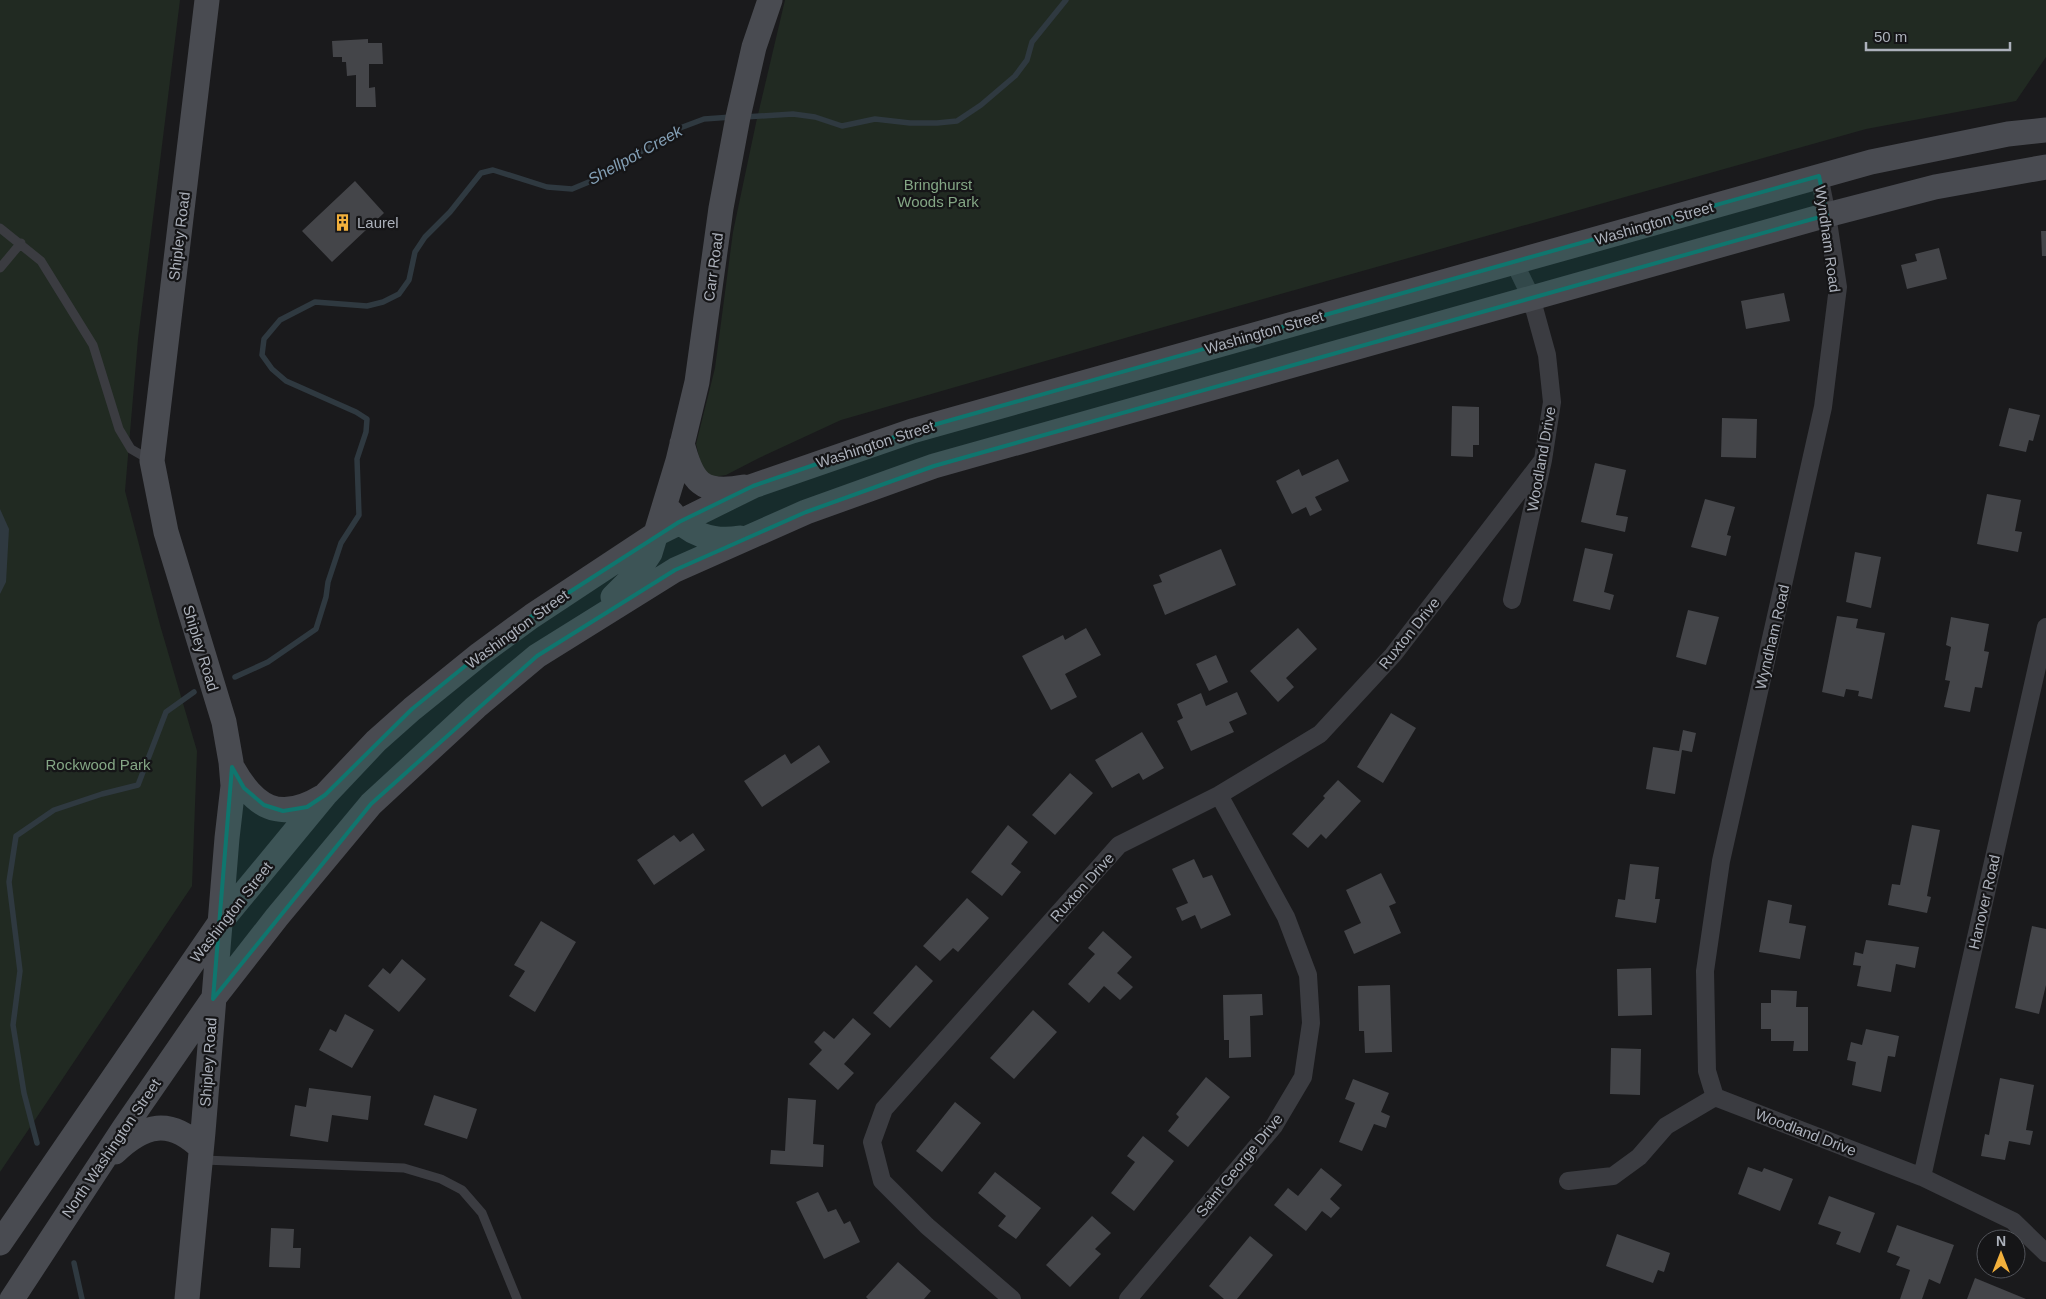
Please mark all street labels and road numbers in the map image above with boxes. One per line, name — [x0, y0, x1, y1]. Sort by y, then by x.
street label: Wyndham Road — [1812, 185, 1844, 293]
street label: Shipley Road — [165, 191, 193, 281]
street label: Washington Street — [1593, 198, 1716, 248]
street label: Carr Road — [700, 232, 726, 302]
street label: Washington Street — [1203, 307, 1326, 357]
street label: Woodland Drive — [1523, 405, 1559, 513]
street label: Washington Street — [814, 417, 937, 471]
street label: Wyndham Road — [1752, 583, 1792, 691]
street label: Washington Street — [462, 586, 572, 672]
street label: Ruxton Drive — [1375, 594, 1443, 672]
street label: Shipley Road — [180, 603, 222, 693]
street label: Ruxton Drive — [1047, 849, 1117, 925]
street label: Hanover Road — [1965, 853, 2003, 951]
street label: Washington Street — [186, 858, 276, 966]
street label: Shipley Road — [196, 1017, 220, 1107]
street label: North Washington Street — [58, 1075, 164, 1221]
street label: Woodland Drive — [1753, 1105, 1859, 1159]
street label: Saint George Drive — [1192, 1110, 1286, 1220]

